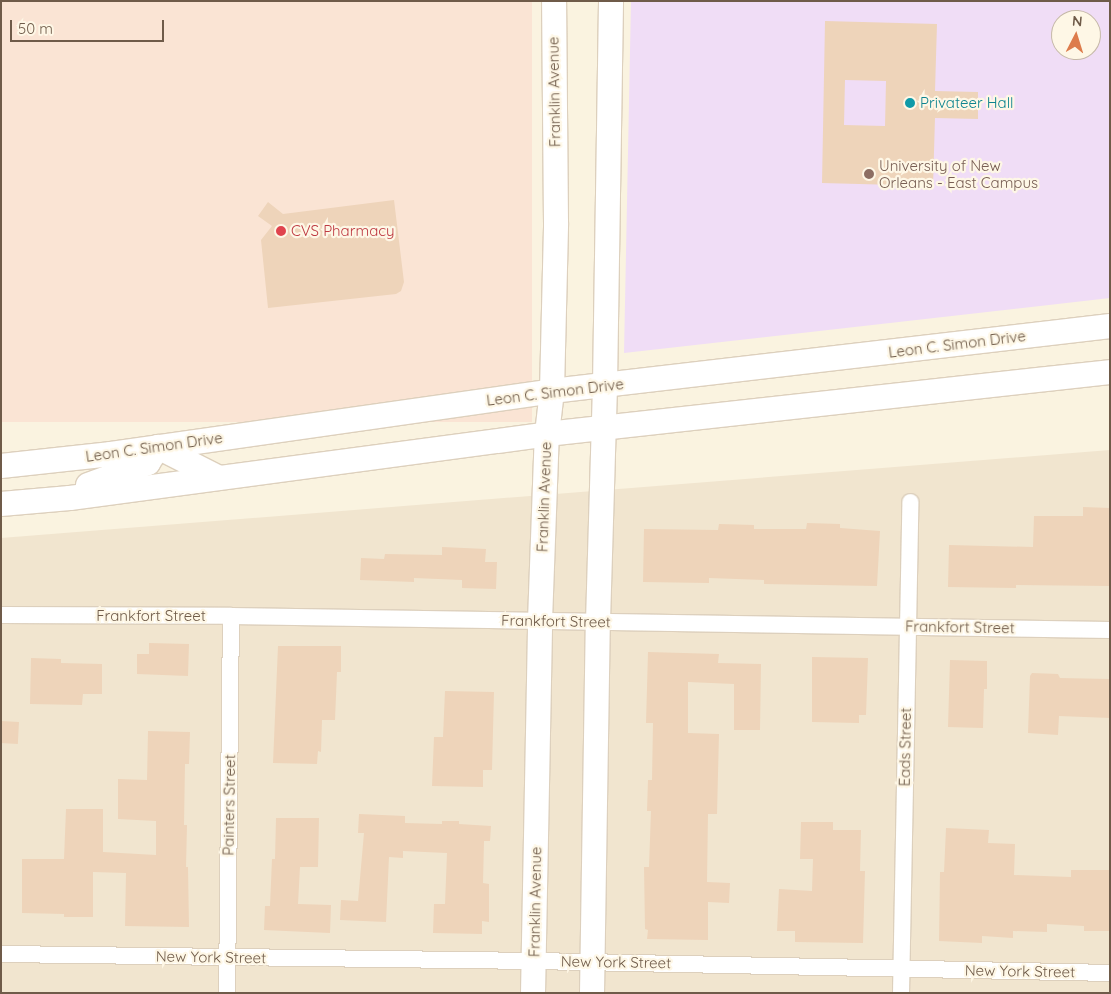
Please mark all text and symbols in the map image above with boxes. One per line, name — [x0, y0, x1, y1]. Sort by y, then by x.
scale bar — [12, 10, 166, 42]
north arrow — [1051, 10, 1101, 60]
text: N — [1071, 12, 1083, 30]
text: 50 m — [18, 19, 53, 38]
street label: Franklin Avenue — [544, 37, 564, 147]
place label: Privateer Hall — [920, 94, 1014, 112]
marker: Privateer Hall — [904, 97, 916, 109]
place label: University of New Orleans - East Campus — [879, 156, 1038, 191]
marker: University of New Orleans - East Campus — [863, 168, 875, 180]
place label: CVS Pharmacy — [291, 222, 395, 240]
marker: CVS Pharmacy — [275, 225, 287, 237]
street label: Leon C. Simon Drive — [887, 327, 1027, 361]
street label: Leon C. Simon Drive — [485, 375, 625, 409]
street label: Leon C. Simon Drive — [84, 428, 224, 466]
street label: Franklin Avenue — [533, 442, 555, 552]
street label: Frankfort Street — [96, 607, 206, 625]
street label: Frankfort Street — [501, 611, 611, 631]
street label: Frankfort Street — [905, 617, 1015, 637]
street label: Eads Street — [895, 707, 915, 787]
street label: Painters Street — [219, 754, 239, 856]
street label: Franklin Avenue — [525, 847, 545, 957]
street label: New York Street — [156, 947, 266, 967]
street label: New York Street — [561, 952, 671, 972]
street label: New York Street — [965, 961, 1075, 981]

